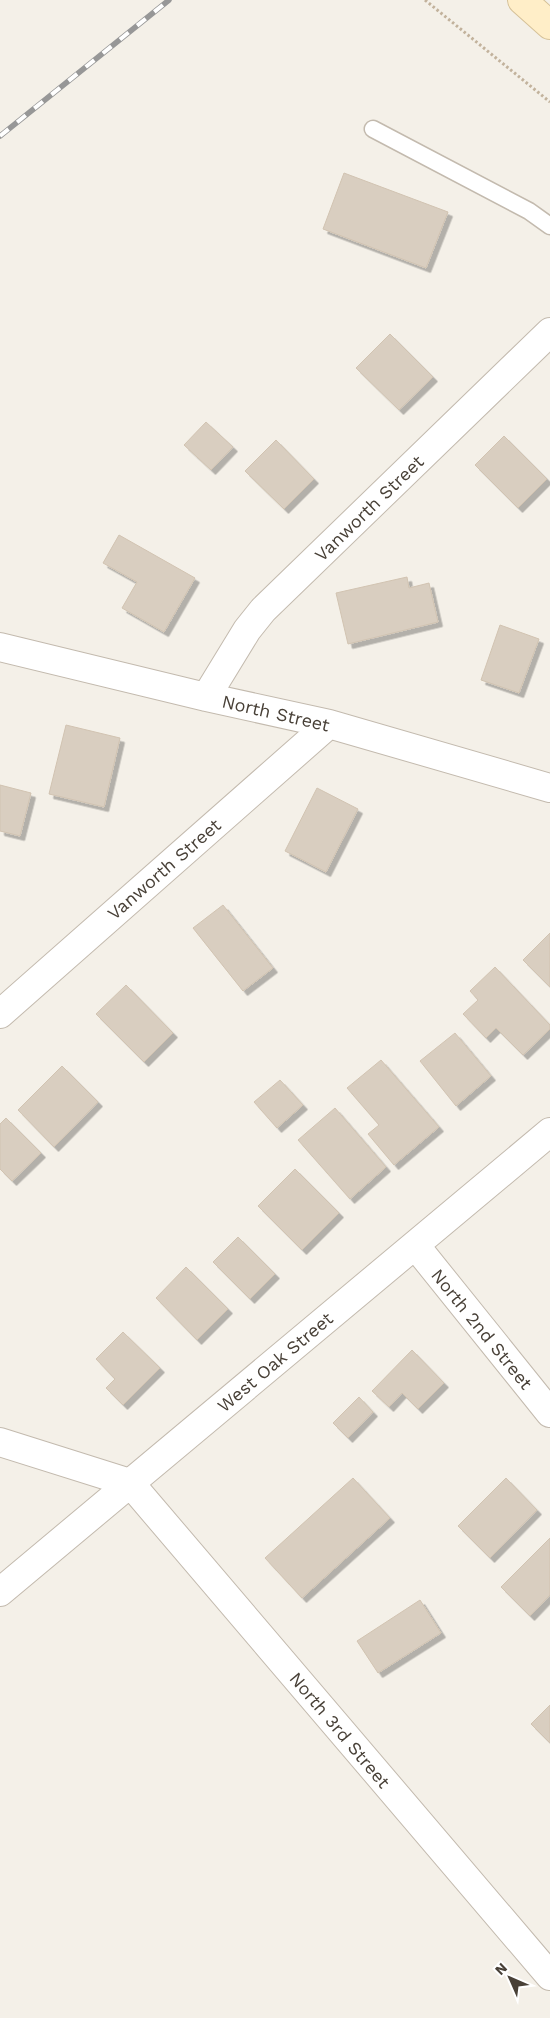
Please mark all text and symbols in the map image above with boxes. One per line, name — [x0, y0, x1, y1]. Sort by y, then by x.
street label: Vanworth Street — [310, 450, 428, 565]
street label: North Street — [220, 690, 332, 736]
street label: Vanworth Street — [103, 814, 225, 924]
street label: North 2nd Street — [427, 1265, 537, 1394]
street label: West Oak Street — [213, 1307, 337, 1416]
street label: North 3rd Street — [285, 1668, 395, 1792]
north arrow — [485, 1953, 535, 2003]
text: N — [491, 1959, 510, 1978]

